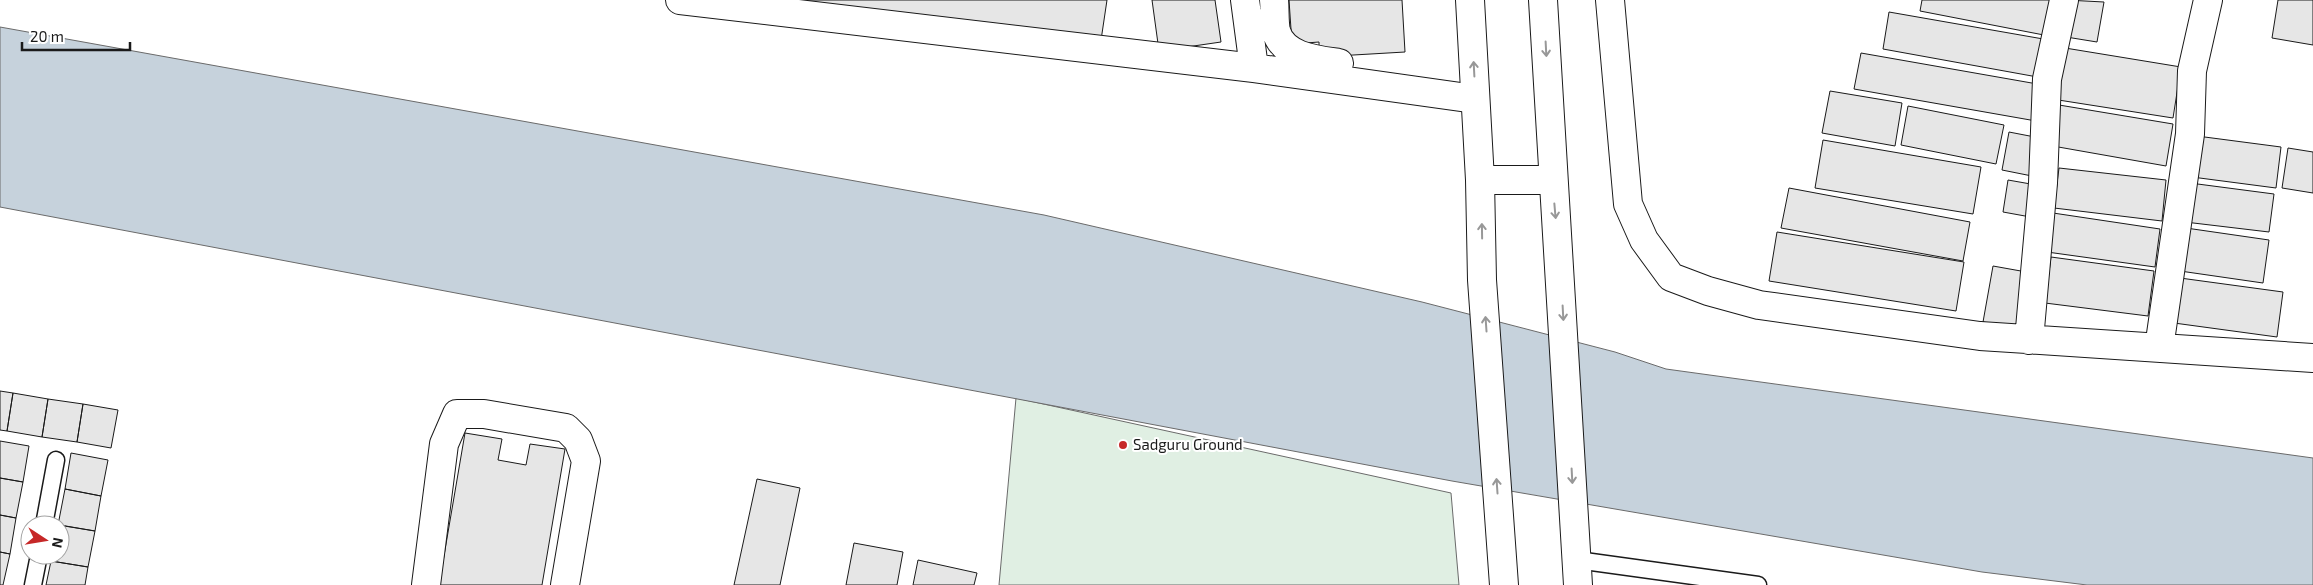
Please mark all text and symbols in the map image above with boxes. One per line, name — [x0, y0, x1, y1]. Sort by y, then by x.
scale bar — [22, 20, 130, 52]
text: 20 m — [30, 27, 64, 45]
one-way arrow — [1541, 40, 1550, 56]
one-way arrow — [1469, 61, 1478, 77]
one-way arrow — [1551, 203, 1560, 219]
one-way arrow — [1477, 223, 1486, 239]
one-way arrow — [1558, 305, 1567, 321]
one-way arrow — [1481, 316, 1490, 332]
place label: Sadguru Ground — [1133, 435, 1243, 453]
marker: Sadguru Ground — [1117, 439, 1129, 451]
one-way arrow — [1567, 467, 1576, 483]
one-way arrow — [1493, 478, 1502, 494]
north arrow — [20, 515, 70, 565]
text: N — [49, 536, 68, 550]

